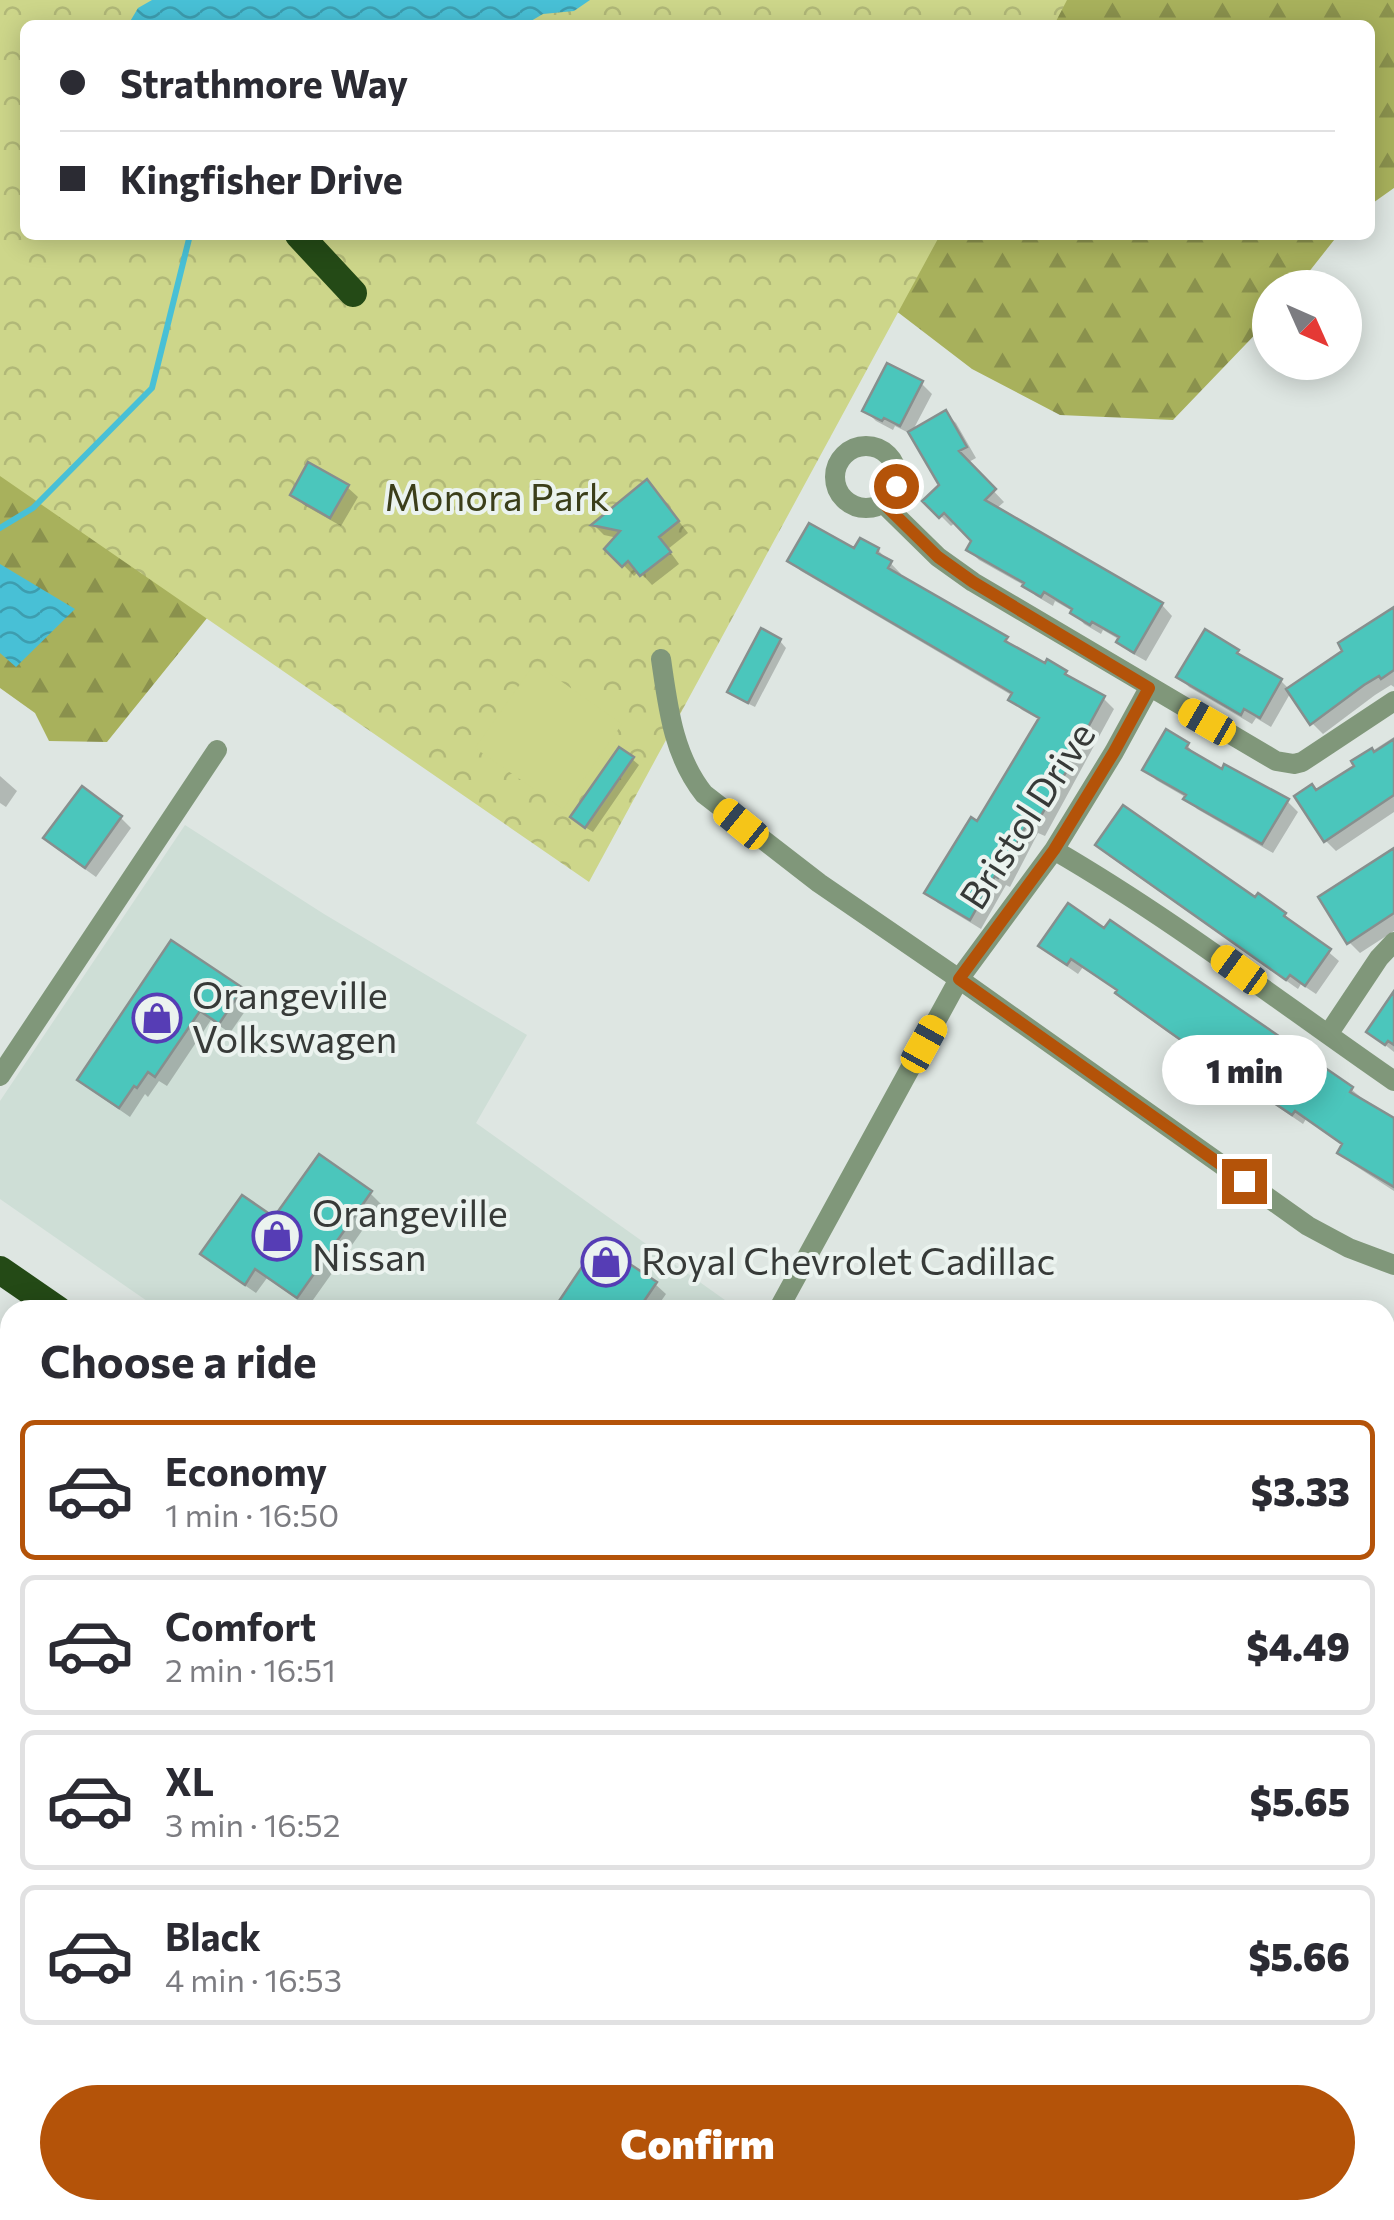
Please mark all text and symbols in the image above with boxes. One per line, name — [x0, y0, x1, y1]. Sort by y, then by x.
text: Strathmore Way — [120, 59, 408, 106]
text: Kingfisher Drive — [120, 155, 403, 202]
north arrow — [1252, 270, 1362, 380]
map controls — [1252, 270, 1362, 380]
route start — [874, 464, 919, 509]
park label: Monora Park — [385, 472, 609, 519]
car — [1174, 694, 1240, 750]
street label: Bristol Drive — [948, 712, 1104, 917]
car — [708, 793, 774, 855]
car — [1206, 940, 1272, 1000]
place label: Orangeville Volkswagen — [192, 970, 397, 1061]
shop icon: Orangeville Volkswagen — [131, 992, 183, 1044]
car — [896, 1010, 952, 1078]
callout: 1 min — [1162, 1036, 1326, 1106]
text: 1 min — [1206, 1050, 1283, 1090]
route end — [1222, 1159, 1267, 1204]
place label: Orangeville Nissan — [312, 1188, 508, 1279]
shop icon: Orangeville Nissan — [251, 1210, 303, 1262]
shop icon: Royal Chevrolet Cadillac — [580, 1236, 632, 1288]
place label: Royal Chevrolet Cadillac — [641, 1236, 1055, 1283]
text: Choose a ride — [40, 1332, 317, 1387]
icon: car — [45, 1445, 135, 1535]
text: Economy — [165, 1447, 327, 1494]
text: $3.33 — [1251, 1467, 1350, 1514]
text: 1 min · 16:50 — [165, 1494, 339, 1534]
icon: car — [45, 1600, 135, 1690]
text: Comfort — [165, 1602, 316, 1649]
text: $4.49 — [1247, 1622, 1350, 1669]
text: 2 min · 16:51 — [165, 1649, 336, 1689]
icon: car — [45, 1755, 135, 1845]
text: XL — [165, 1757, 214, 1804]
text: $5.65 — [1250, 1777, 1350, 1824]
text: 3 min · 16:52 — [165, 1804, 340, 1844]
icon: car — [45, 1910, 135, 2000]
text: Black — [165, 1912, 261, 1959]
text: $5.66 — [1249, 1932, 1350, 1979]
text: 4 min · 16:53 — [165, 1959, 342, 1999]
button: Confirm — [40, 2085, 1355, 2200]

